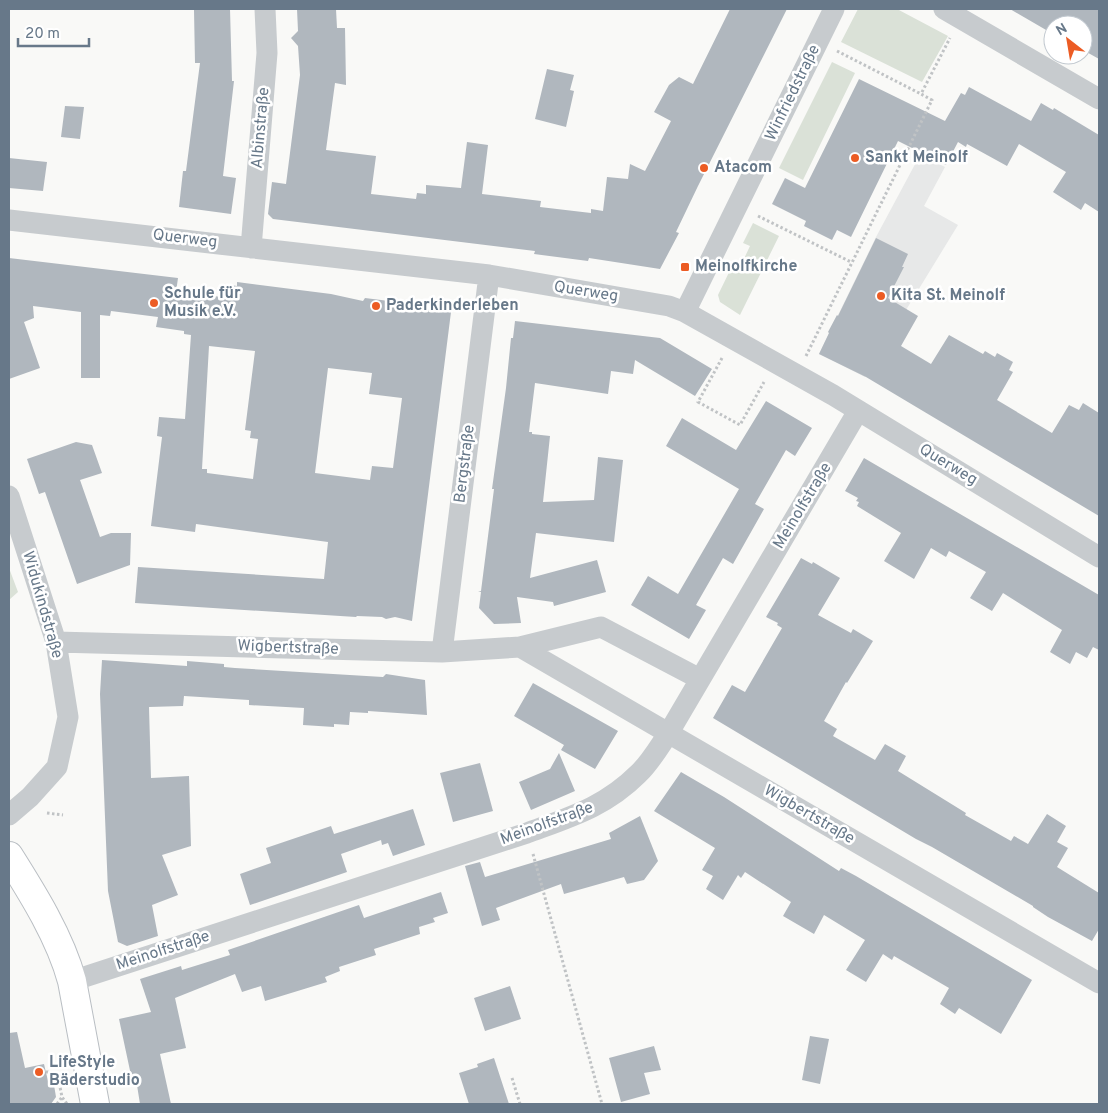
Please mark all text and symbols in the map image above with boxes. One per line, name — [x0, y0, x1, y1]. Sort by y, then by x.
scale bar — [18, 15, 89, 47]
north arrow — [1043, 15, 1093, 65]
text: N — [1053, 20, 1071, 40]
text: 20 m — [25, 25, 60, 44]
street label: Winfriedstraße — [761, 42, 825, 144]
street label: Albinstraße — [247, 86, 275, 170]
place label: Sankt Meinolf — [865, 148, 968, 168]
marker: Sankt Meinolf — [849, 152, 861, 164]
place label: Atacom — [714, 158, 772, 178]
marker: Atacom — [698, 162, 710, 174]
street label: Querweg — [152, 225, 218, 253]
place label: Meinolfkirche — [695, 257, 797, 277]
marker: Meinolfkirche — [679, 261, 691, 273]
street label: Querweg — [552, 277, 620, 307]
place label: Schule für Musik e.V. — [164, 284, 241, 322]
place label: Kita St. Meinolf — [891, 286, 1005, 306]
marker: Kita St. Meinolf — [875, 290, 887, 302]
place label: Paderkinderleben — [386, 296, 519, 316]
marker: Schule für Musik e.V. — [148, 297, 160, 309]
marker: Paderkinderleben — [370, 300, 382, 312]
street label: Bergstraße — [450, 424, 480, 504]
street label: Querweg — [915, 440, 981, 490]
street label: Meinolfstraße — [769, 459, 837, 553]
street label: Widukindstraße — [17, 549, 67, 661]
street label: Wigbertstraße — [237, 636, 339, 660]
street label: Wigbertstraße — [760, 781, 858, 849]
street label: Meinolfstraße — [498, 798, 596, 850]
street label: Meinolfstraße — [114, 926, 212, 976]
place label: LifeStyle Bäderstudio — [49, 1053, 140, 1091]
marker: LifeStyle Bäderstudio — [33, 1066, 45, 1078]

